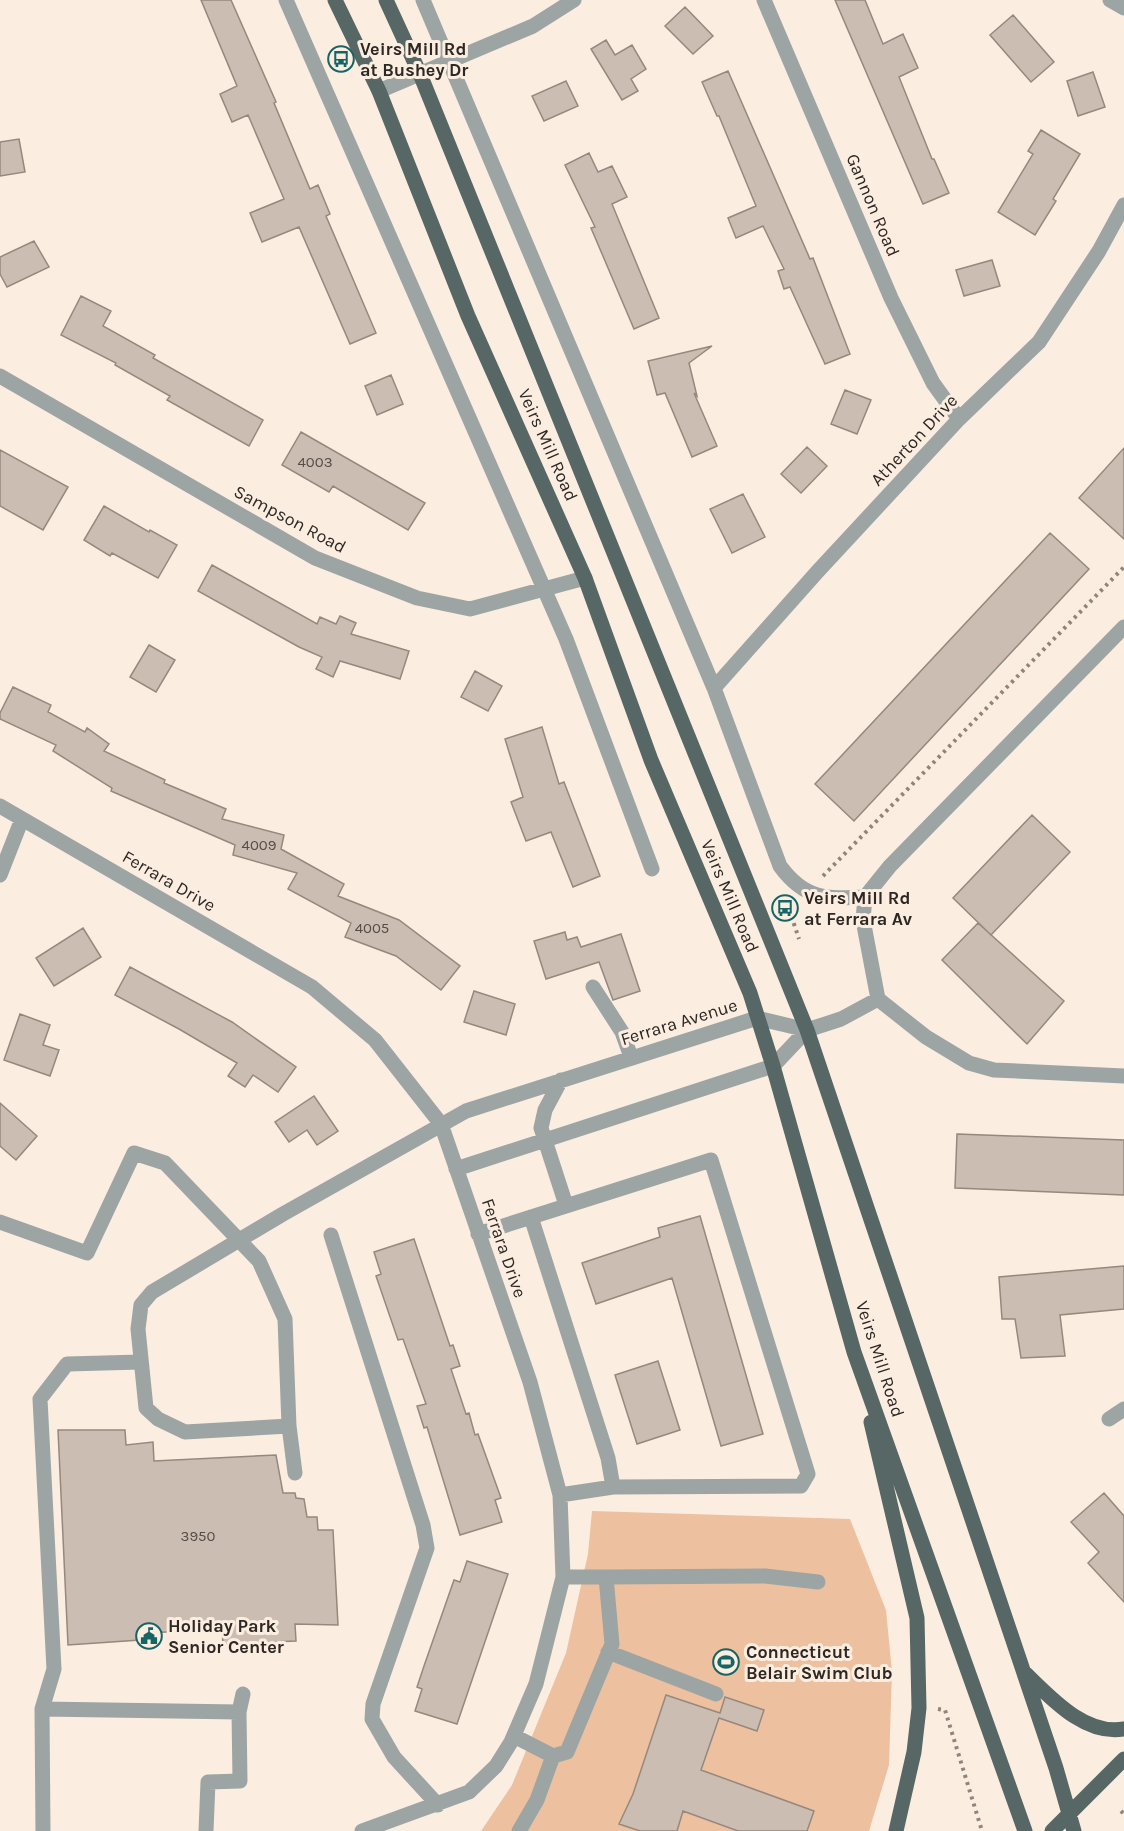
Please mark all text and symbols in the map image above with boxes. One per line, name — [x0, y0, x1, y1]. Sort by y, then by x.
place label: Veirs Mill Rd at Bushey Dr — [360, 38, 468, 81]
bus stop icon: Veirs Mill Rd at Bushey Dr — [326, 44, 356, 74]
street label: Gannon Road — [841, 150, 905, 260]
street label: Veirs Mill Road — [513, 385, 583, 505]
street label: Atherton Drive — [866, 390, 962, 490]
house number: 4003 — [297, 453, 333, 471]
street label: Sampson Road — [230, 480, 350, 558]
house number: 4009 — [242, 836, 276, 854]
street label: Veirs Mill Road — [696, 836, 764, 956]
street label: Ferrara Drive — [119, 846, 219, 916]
place label: Veirs Mill Rd at Ferrara Av — [804, 887, 913, 930]
bus stop icon: Veirs Mill Rd at Ferrara Av — [770, 893, 800, 923]
house number: 4005 — [355, 919, 389, 937]
street label: Ferrara Avenue — [618, 994, 740, 1050]
street label: Ferrara Drive — [477, 1195, 531, 1301]
street label: Veirs Mill Road — [851, 1298, 909, 1420]
house number: 3950 — [181, 1527, 216, 1545]
place label: Holiday Park Senior Center — [168, 1615, 284, 1658]
public building icon: Holiday Park Senior Center — [134, 1621, 164, 1651]
place label: Connecticut Belair Swim Club — [746, 1641, 893, 1684]
sports icon: Connecticut Belair Swim Club — [711, 1647, 741, 1677]

